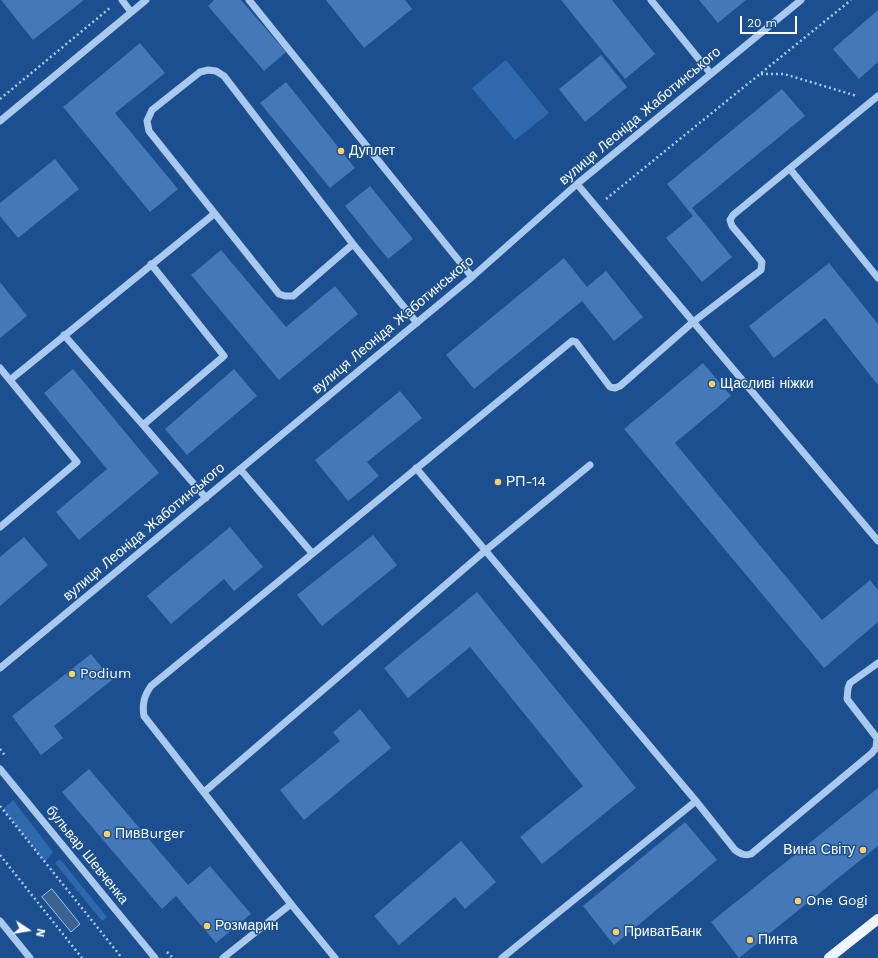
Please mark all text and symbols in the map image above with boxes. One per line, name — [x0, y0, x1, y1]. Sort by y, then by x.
scale bar — [742, 8, 799, 34]
text: 20 m — [747, 16, 777, 30]
street label: вулиця Леоніда Жаботинського — [556, 43, 724, 189]
place label: Дуплет — [349, 143, 395, 159]
marker: Дуплет — [336, 146, 346, 156]
street label: вулиця Леоніда Жаботинського — [309, 252, 477, 398]
place label: Щасливі ніжки — [720, 376, 814, 392]
marker: Щасливі ніжки — [707, 379, 717, 389]
street label: вулиця Леоніда Жаботинського — [60, 459, 228, 605]
place label: РП-14 — [506, 474, 546, 490]
marker: РП-14 — [493, 477, 503, 487]
place label: Podium — [80, 666, 131, 682]
marker: Podium — [67, 669, 77, 679]
street label: бульвар Шевченка — [42, 802, 132, 908]
place label: ПивBurger — [115, 826, 185, 842]
marker: ПивBurger — [102, 829, 112, 839]
place label: Вина Світу — [783, 842, 855, 858]
marker: Вина Світу — [858, 845, 868, 855]
place label: One Gogi — [806, 893, 868, 909]
marker: One Gogi — [793, 896, 803, 906]
north arrow — [8, 910, 48, 950]
place label: Розмарин — [215, 918, 279, 934]
marker: Розмарин — [202, 921, 212, 931]
place label: ПриватБанк — [624, 924, 702, 940]
text: N — [33, 927, 47, 938]
marker: ПриватБанк — [611, 927, 621, 937]
place label: Пинта — [758, 932, 798, 948]
marker: Пинта — [745, 935, 755, 945]

